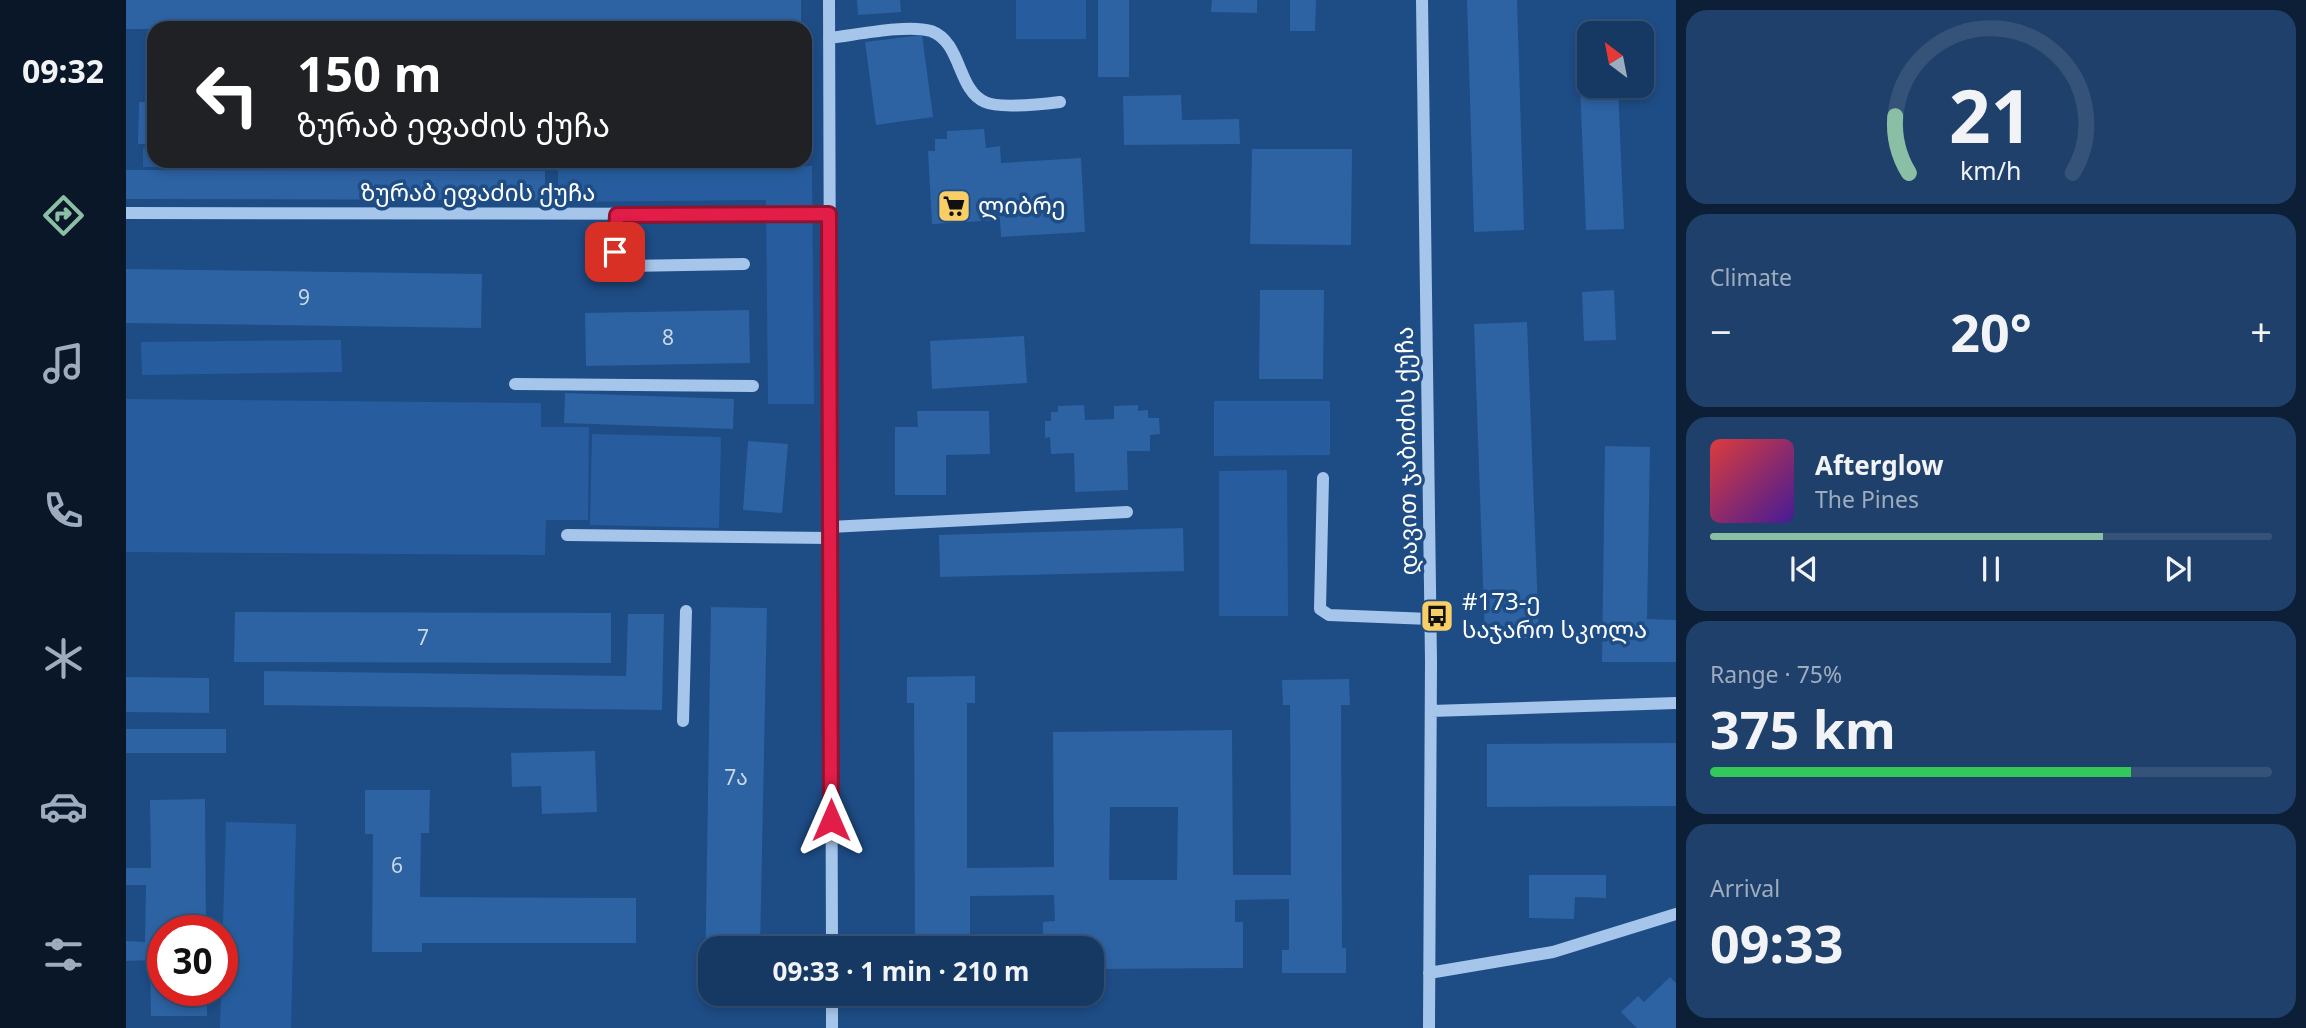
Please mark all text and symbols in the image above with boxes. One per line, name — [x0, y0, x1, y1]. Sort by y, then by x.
north arrow — [1577, 21, 1654, 98]
map controls — [1577, 21, 1654, 98]
text: 150 m — [297, 40, 442, 106]
text: 09:32 — [22, 49, 104, 92]
icon: left — [182, 49, 273, 140]
text: 21 — [1949, 65, 2033, 164]
text: ზურაბ ეფაძის ქუჩა — [297, 103, 610, 146]
text: km/h — [1960, 153, 2022, 187]
street label: ზურაბ ეფაძის ქუჩა — [361, 175, 595, 208]
supermarket icon: ლიბრე — [935, 187, 973, 225]
place label: ლიბრე — [978, 188, 1066, 221]
icon: directions — [39, 191, 88, 240]
pin — [585, 222, 645, 282]
icon: arrive — [596, 233, 634, 271]
text: Climate — [1710, 261, 1792, 293]
house number: 9 — [298, 283, 310, 311]
text: 20° — [1950, 296, 2032, 367]
text: − — [1710, 305, 1732, 357]
text: + — [2250, 305, 2272, 357]
house number: 8 — [662, 323, 674, 351]
street label: დავით ჯაბიძის ქუჩა — [1387, 326, 1424, 576]
icon: music — [39, 339, 88, 388]
text: Afterglow — [1815, 447, 1943, 483]
text: The Pines — [1815, 483, 1919, 515]
icon: phone — [39, 486, 88, 535]
icon: previous — [1785, 550, 1823, 588]
icon: pause — [1972, 550, 2010, 588]
icon: next — [2159, 550, 2197, 588]
place label: #173-ე საჯარო სკოლა — [1462, 584, 1647, 645]
bus stop icon: #173-ე საჯარო სკოლა — [1418, 597, 1456, 635]
house number: 7 — [417, 623, 429, 651]
icon: climate — [39, 634, 88, 683]
text: Range · 75% — [1710, 658, 1842, 690]
text: 375 km — [1710, 693, 1896, 764]
house number: 7ა — [724, 763, 748, 791]
icon: car — [39, 782, 88, 831]
position arrow — [794, 783, 868, 857]
house number: 6 — [391, 851, 403, 879]
text: Arrival — [1710, 872, 1780, 904]
text: 09:33 — [1710, 907, 1844, 978]
speed limit sign: 30 — [147, 915, 238, 1006]
icon: filters — [39, 930, 88, 979]
text: 09:33 · 1 min · 210 m — [773, 953, 1029, 989]

